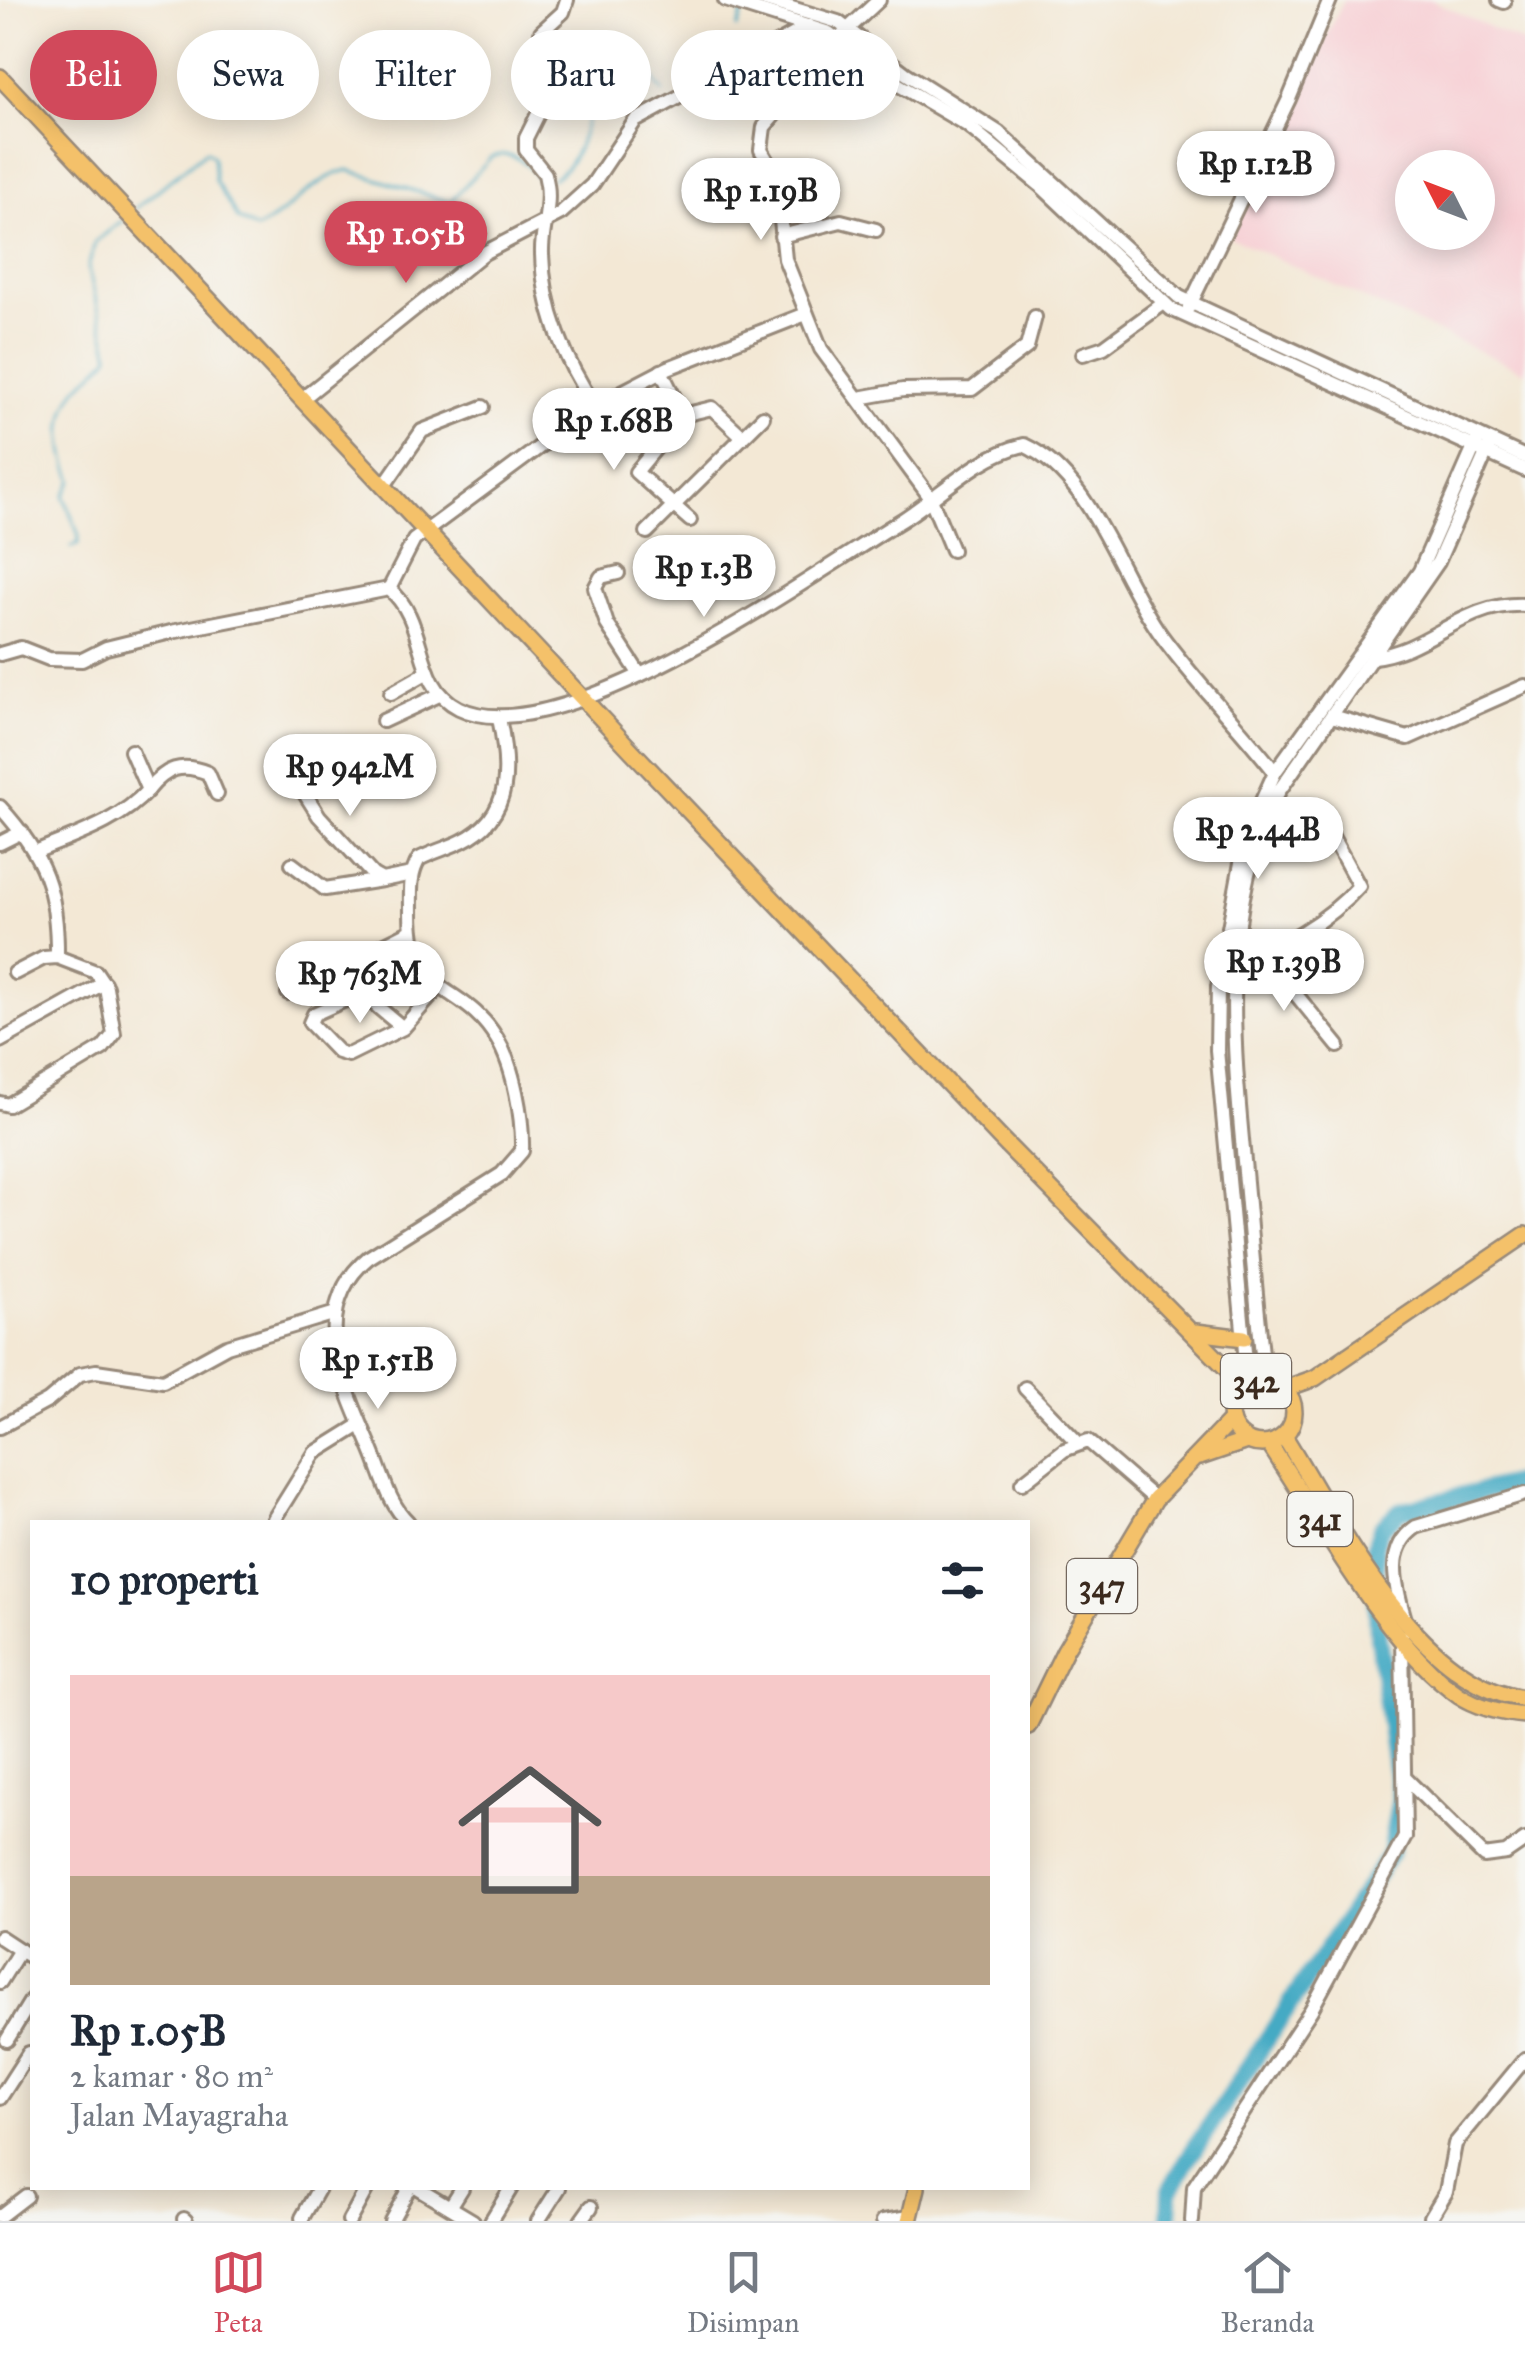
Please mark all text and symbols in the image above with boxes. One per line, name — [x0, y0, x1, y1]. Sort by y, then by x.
chip: Beli — [30, 30, 157, 120]
chip: Sewa — [177, 30, 319, 120]
chip: Filter — [339, 30, 491, 120]
chip: Baru — [511, 30, 651, 120]
chip: Apartemen — [671, 30, 900, 120]
pin: Rp 1.12B — [1153, 131, 1359, 216]
text: Rp 1.12B — [1199, 144, 1313, 183]
north arrow — [1395, 150, 1495, 250]
map controls — [1395, 150, 1495, 250]
pin: Rp 1.19B — [658, 158, 864, 243]
text: Rp 1.19B — [703, 171, 819, 210]
pin: Rp 1.05B — [303, 201, 509, 286]
text: Rp 1.05B — [346, 214, 466, 253]
pin: Rp 1.68B — [511, 388, 717, 473]
text: Rp 1.68B — [554, 401, 674, 440]
pin: Rp 1.3B — [612, 535, 796, 620]
text: Rp 1.3B — [655, 548, 753, 587]
pin: Rp 942M — [258, 734, 442, 819]
text: Rp 942M — [285, 747, 415, 786]
pin: Rp 2.44B — [1155, 797, 1361, 882]
text: Rp 2.44B — [1195, 810, 1321, 849]
pin: Rp 1.39B — [1181, 929, 1387, 1014]
pin: Rp 763M — [268, 941, 452, 1026]
text: Rp 1.39B — [1226, 942, 1342, 981]
text: Rp 763M — [298, 954, 422, 993]
pin: Rp 1.51B — [275, 1327, 481, 1412]
text: Rp 1.51B — [322, 1340, 434, 1379]
road number: 342 — [1221, 1354, 1291, 1408]
road number: 341 — [1288, 1492, 1352, 1546]
icon: filters — [935, 1553, 990, 1608]
text: 10 properti — [70, 1554, 258, 1606]
road number: 347 — [1067, 1559, 1137, 1613]
icon: home — [440, 1740, 620, 1920]
text: Rp 1.05B — [70, 2005, 227, 2057]
text: 2 kamar · 80 m² — [70, 2057, 273, 2096]
text: Jalan Mayagraha — [70, 2096, 288, 2135]
tab: Peta — [211, 2245, 266, 2340]
tab: Disimpan — [687, 2245, 799, 2340]
tab: Beranda — [1221, 2245, 1314, 2340]

